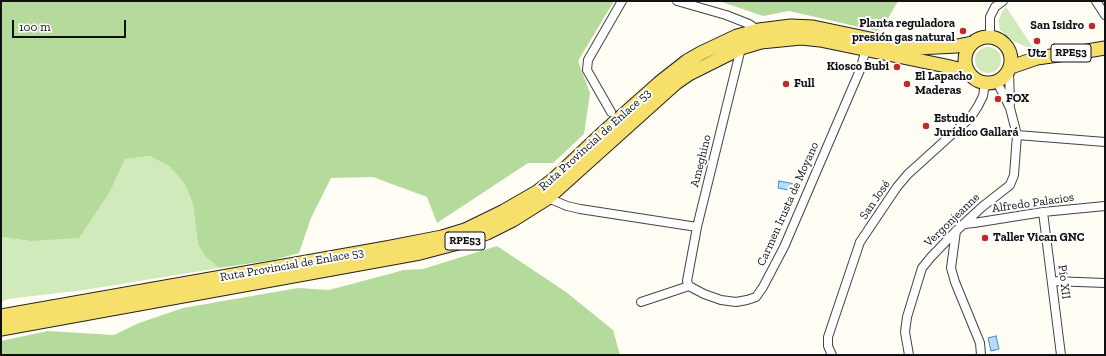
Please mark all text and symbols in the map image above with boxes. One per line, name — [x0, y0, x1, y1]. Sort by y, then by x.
scale bar — [14, 12, 128, 38]
place label: Planta reguladora presión gas natural — [852, 17, 955, 45]
place label: San Isidro — [1030, 19, 1084, 33]
text: 100 m — [19, 20, 51, 34]
marker: San Isidro — [1087, 21, 1097, 31]
marker: Planta reguladora presión gas natural — [958, 26, 968, 36]
marker: Utz — [1032, 36, 1042, 46]
road number: RPE53 — [1051, 44, 1091, 62]
place label: Utz — [1027, 47, 1047, 61]
place label: Kiosco Bubi — [827, 60, 889, 74]
marker: Kiosco Bubi — [892, 62, 902, 72]
place label: El Lapacho Maderas — [915, 70, 972, 98]
place label: Full — [794, 77, 815, 91]
marker: Full — [781, 79, 791, 89]
marker: El Lapacho Maderas — [902, 79, 912, 89]
street label: Ruta Provincial de Enlace 53 — [536, 86, 654, 194]
place label: FOX — [1006, 92, 1029, 106]
marker: FOX — [993, 94, 1003, 104]
place label: Estudio Jurídico Gallará — [934, 112, 1019, 140]
marker: Estudio Jurídico Gallará — [921, 121, 931, 131]
street label: Ameghino — [688, 133, 714, 189]
street label: Carmen Irusta de Moyano — [754, 140, 822, 268]
street label: San José — [857, 178, 893, 222]
street label: Vergonjeanne — [921, 190, 983, 250]
street label: Alfredo Palacios — [991, 190, 1075, 216]
place label: Taller Vican GNC — [993, 231, 1084, 245]
road number: RPE53 — [445, 232, 485, 250]
marker: Taller Vican GNC — [980, 233, 990, 243]
street label: Ruta Provincial de Enlace 53 — [219, 245, 365, 285]
street label: Pío XII — [1055, 264, 1073, 300]

